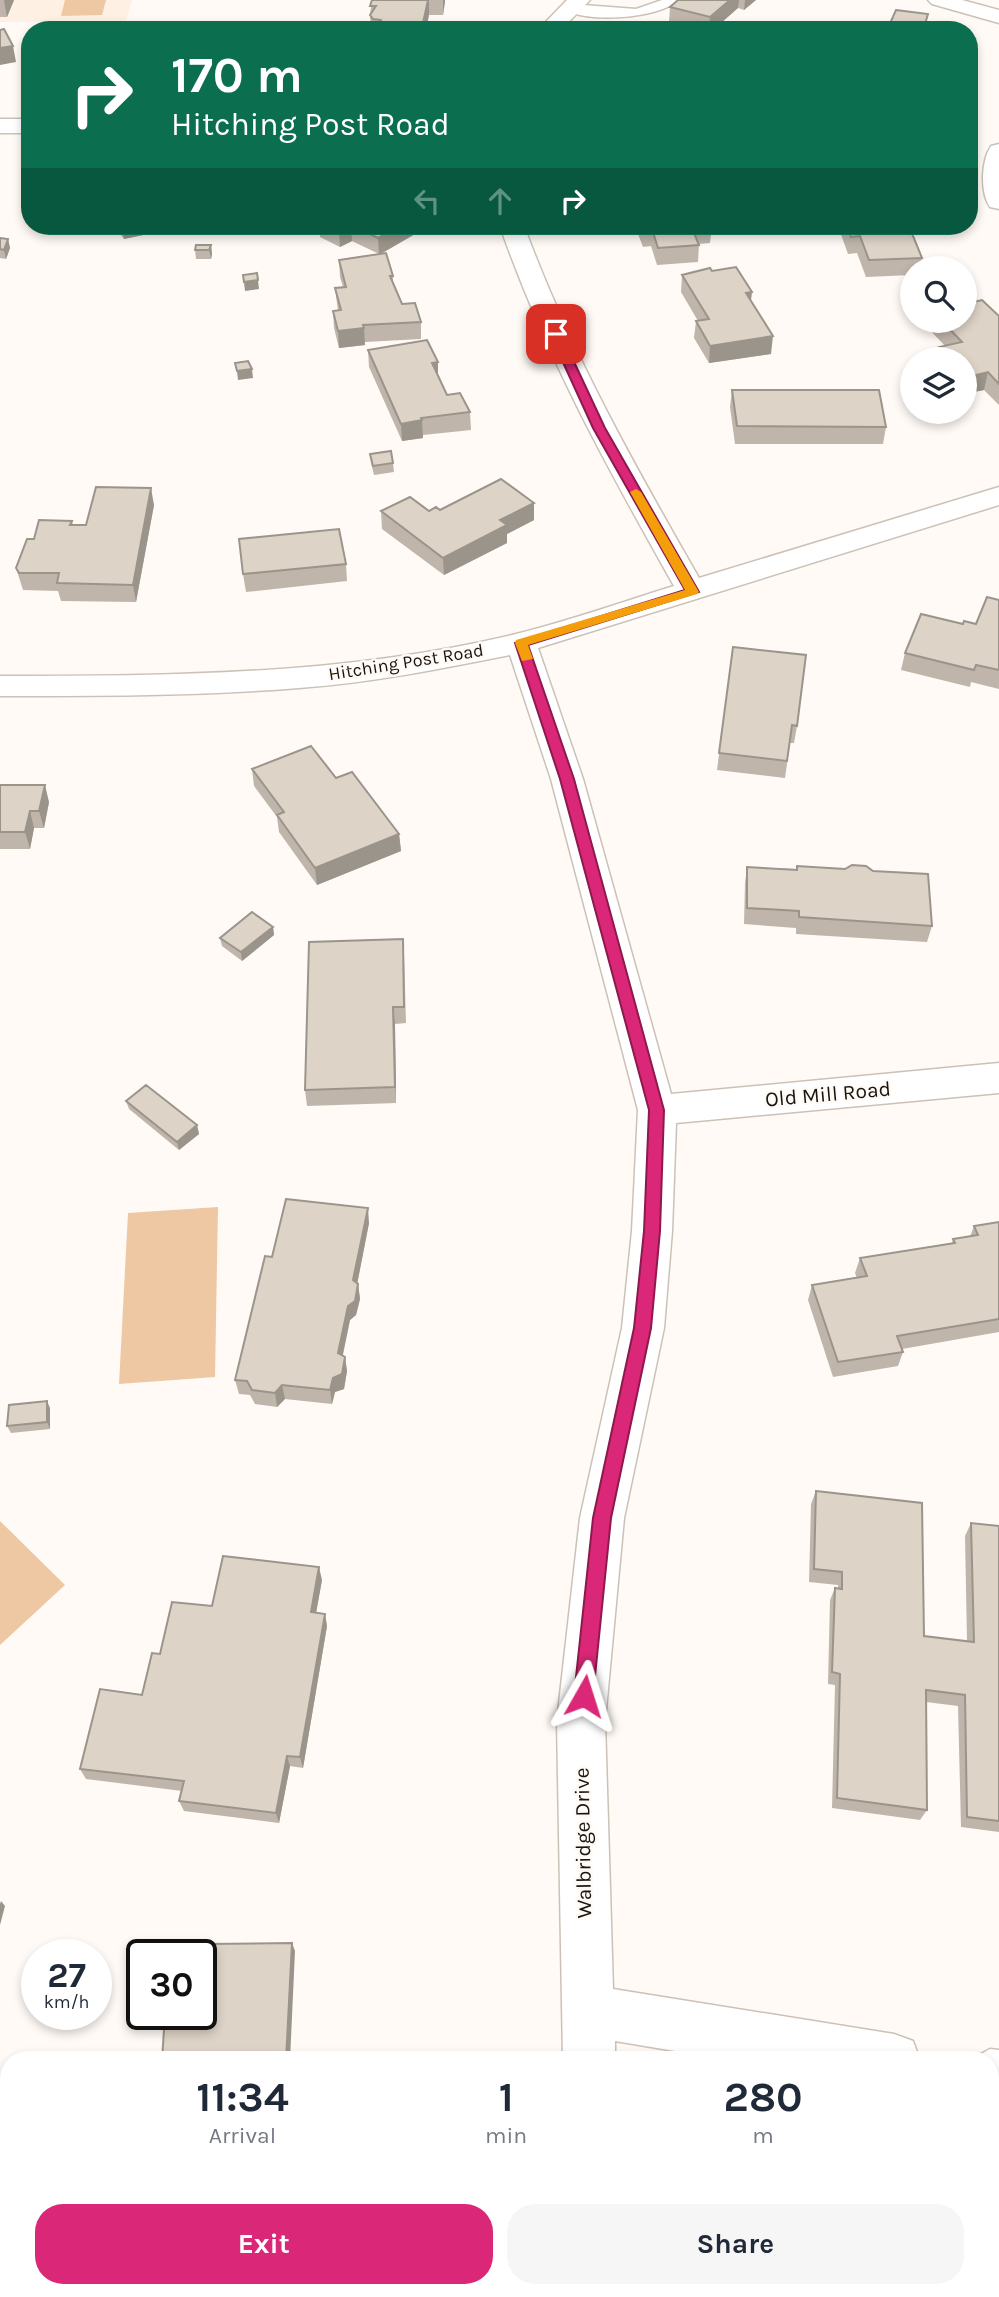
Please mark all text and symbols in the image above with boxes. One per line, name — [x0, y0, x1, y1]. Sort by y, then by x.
text: 170 m — [171, 47, 303, 104]
icon: right — [56, 49, 147, 140]
text: Hitching Post Road — [171, 106, 450, 143]
icon: left — [408, 182, 446, 220]
icon: ahead — [481, 182, 519, 220]
icon: right — [554, 182, 592, 220]
map controls — [900, 256, 977, 424]
button: search — [900, 256, 977, 333]
pin — [526, 304, 586, 364]
icon: arrive — [537, 315, 575, 353]
button: layers — [900, 347, 977, 424]
street label: Hitching Post Road — [327, 639, 485, 685]
street label: Old Mill Road — [764, 1077, 892, 1111]
position arrow — [547, 1659, 621, 1733]
street label: Walbridge Drive — [570, 1767, 596, 1919]
speed limit sign: 30 — [126, 1939, 217, 2030]
text: 27 — [47, 1955, 86, 1996]
text: km/h — [44, 1991, 89, 2013]
text: 11:34 — [196, 2072, 289, 2122]
text: 1 — [499, 2072, 514, 2122]
text: 280 — [724, 2072, 803, 2122]
text: Arrival — [209, 2122, 276, 2149]
text: min — [485, 2122, 527, 2149]
text: m — [752, 2122, 774, 2149]
button: Exit — [35, 2204, 493, 2284]
button: Share — [507, 2204, 964, 2284]

